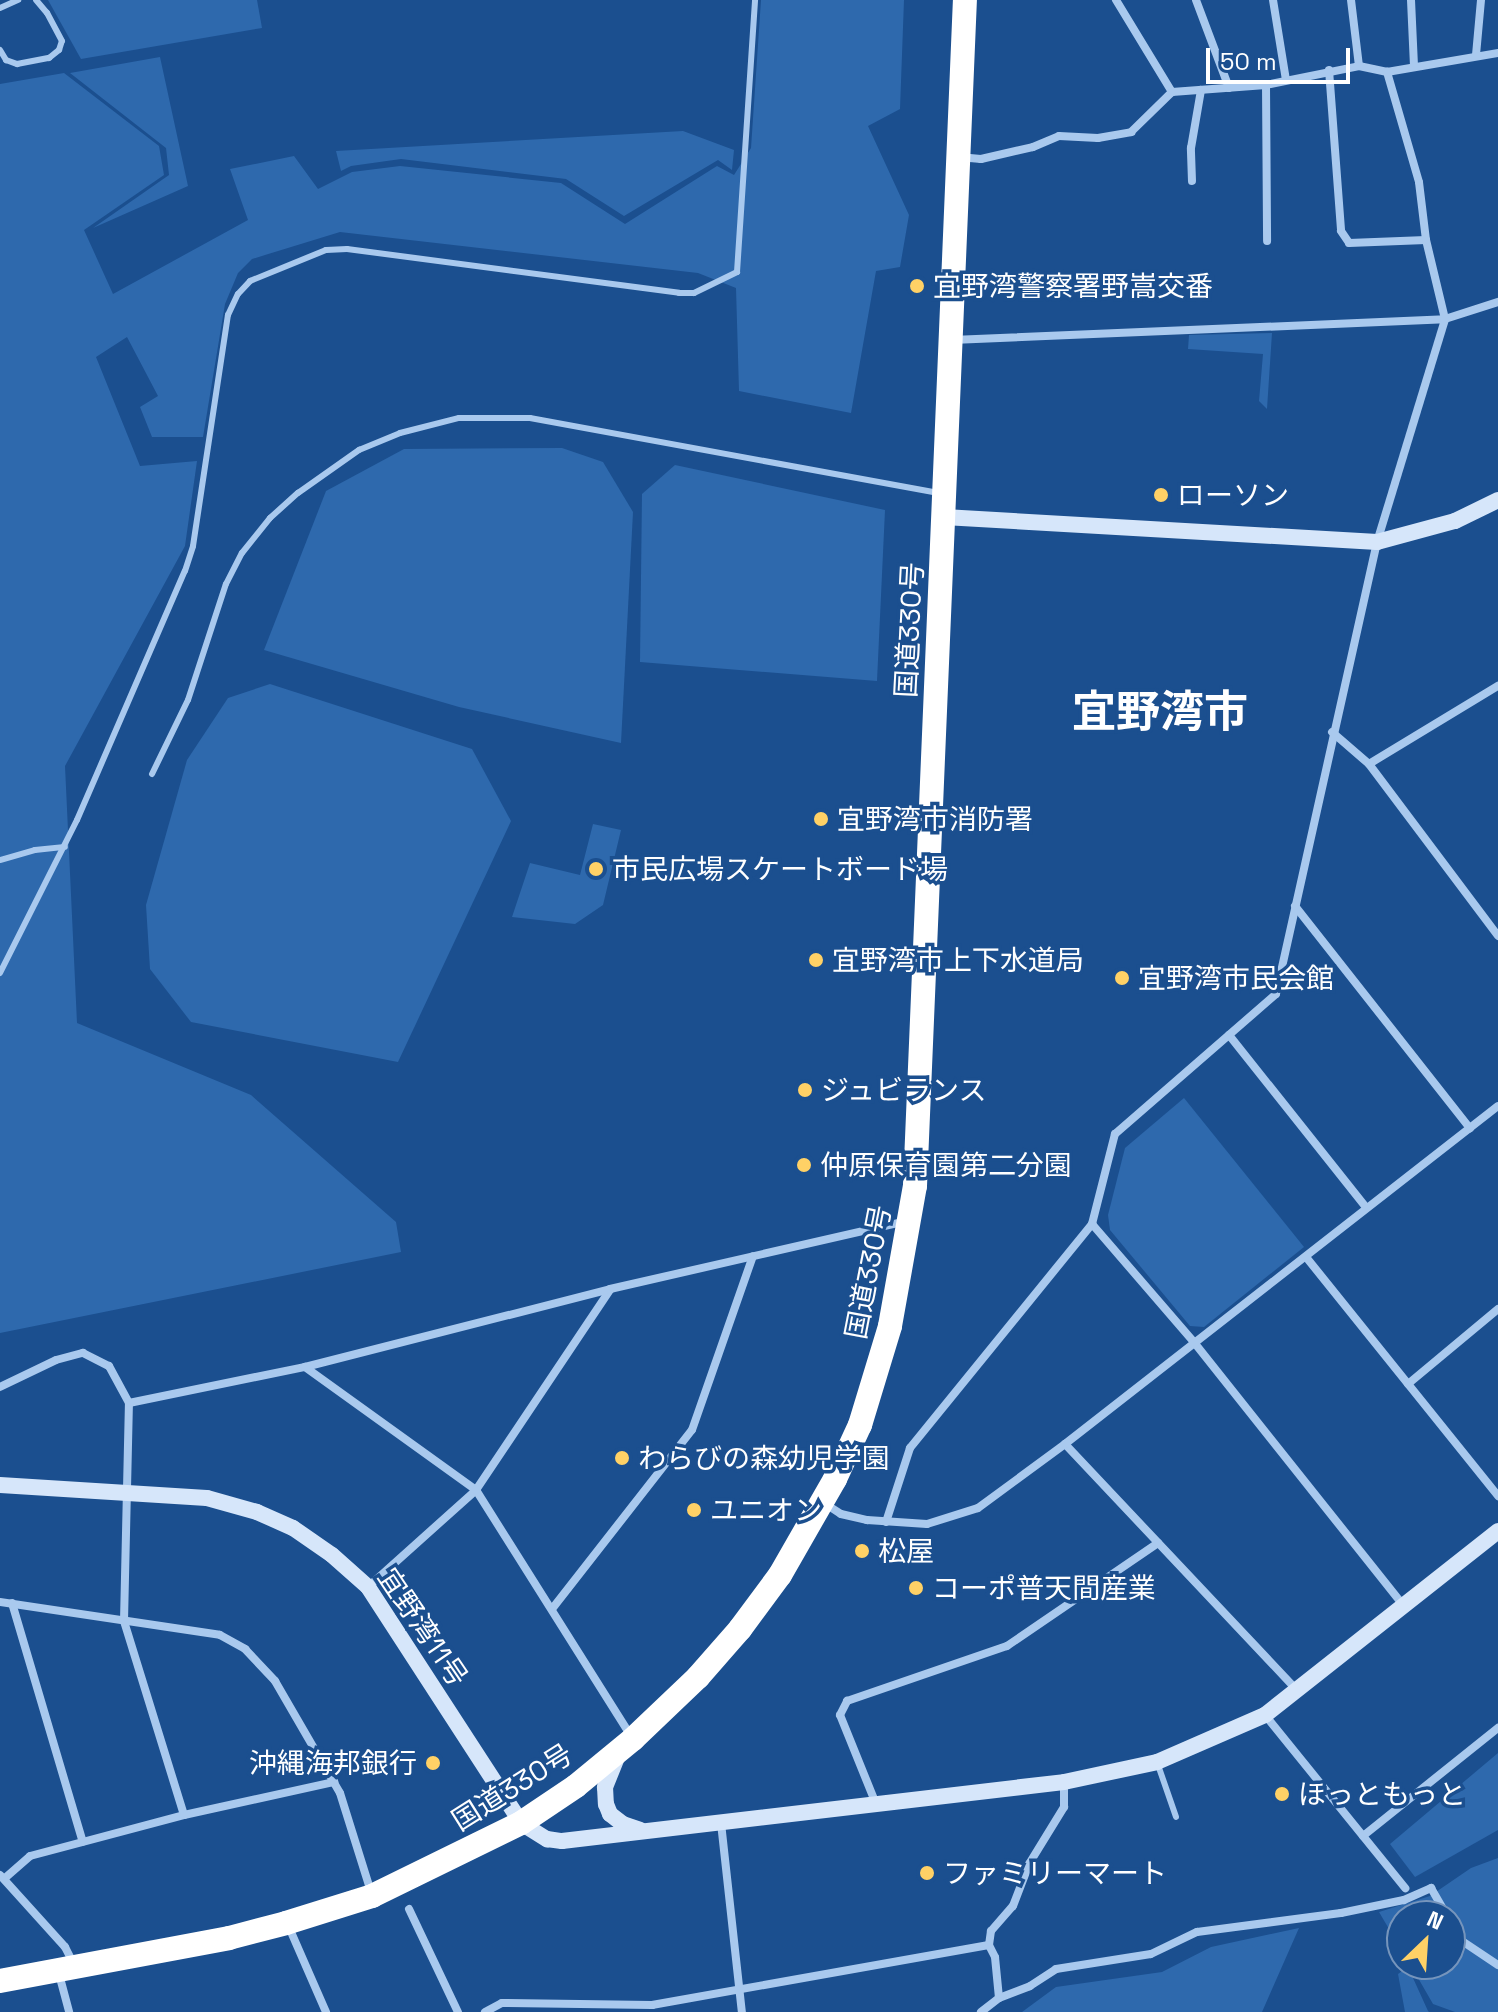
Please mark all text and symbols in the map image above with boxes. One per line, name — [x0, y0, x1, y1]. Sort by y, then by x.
scale bar — [1210, 32, 1354, 82]
text: 50 m — [1220, 46, 1277, 77]
place label: 宜野湾警察署野嵩交番 — [933, 269, 1213, 303]
marker: 宜野湾警察署野嵩交番 — [908, 277, 926, 295]
place label: ローソン — [1177, 478, 1289, 512]
marker: ローソン — [1152, 486, 1170, 504]
street label: 国道330号 — [889, 561, 929, 699]
district label: 宜野湾市 — [1072, 686, 1248, 738]
place label: 宜野湾市消防署 — [837, 802, 1033, 836]
marker: 宜野湾市消防署 — [812, 810, 830, 828]
place label: 市民広場スケートボード場 — [612, 852, 948, 886]
marker: 市民広場スケートボード場 — [587, 860, 605, 878]
place label: 宜野湾市上下水道局 — [832, 943, 1084, 977]
marker: 宜野湾市上下水道局 — [807, 951, 825, 969]
place label: 宜野湾市民会館 — [1138, 961, 1334, 995]
marker: 宜野湾市民会館 — [1113, 969, 1131, 987]
place label: ジュビランス — [821, 1073, 989, 1107]
marker: ジュビランス — [796, 1081, 814, 1099]
place label: 仲原保育園第二分園 — [820, 1148, 1072, 1182]
marker: 仲原保育園第二分園 — [795, 1156, 813, 1174]
street label: 国道330号 — [839, 1202, 897, 1342]
place label: わらびの森幼児学園 — [638, 1441, 890, 1475]
marker: わらびの森幼児学園 — [613, 1449, 631, 1467]
place label: ユニオン — [710, 1493, 822, 1527]
marker: ユニオン — [685, 1501, 703, 1519]
place label: 松屋 — [878, 1534, 934, 1568]
marker: 松屋 — [853, 1542, 871, 1560]
street label: 宜野湾11号 — [371, 1561, 475, 1693]
place label: コーポ普天間産業 — [932, 1571, 1156, 1605]
marker: コーポ普天間産業 — [907, 1579, 925, 1597]
street label: 国道330号 — [446, 1737, 578, 1837]
place label: 沖縄海邦銀行 — [249, 1746, 417, 1780]
marker: 沖縄海邦銀行 — [424, 1754, 442, 1772]
place label: ほっともっと — [1298, 1777, 1466, 1811]
marker: ほっともっと — [1273, 1785, 1291, 1803]
place label: ファミリーマート — [943, 1856, 1167, 1890]
marker: ファミリーマート — [918, 1864, 936, 1882]
north arrow — [1386, 1900, 1466, 1980]
text: N — [1423, 1904, 1448, 1936]

